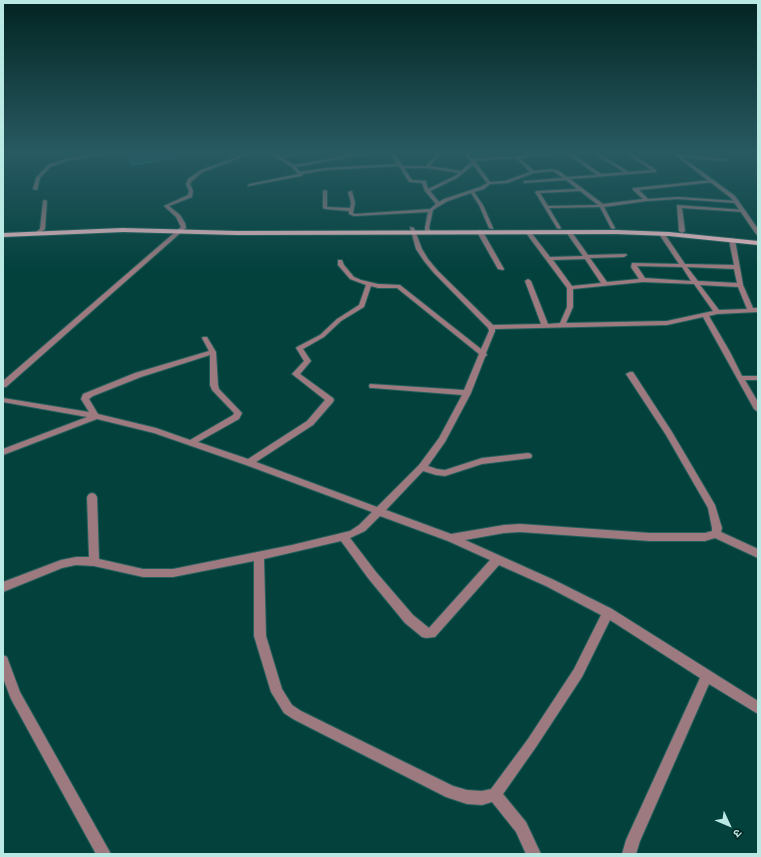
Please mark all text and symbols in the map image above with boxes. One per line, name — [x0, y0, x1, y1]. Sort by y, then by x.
north arrow — [709, 805, 749, 845]
text: उ — [730, 826, 745, 841]

